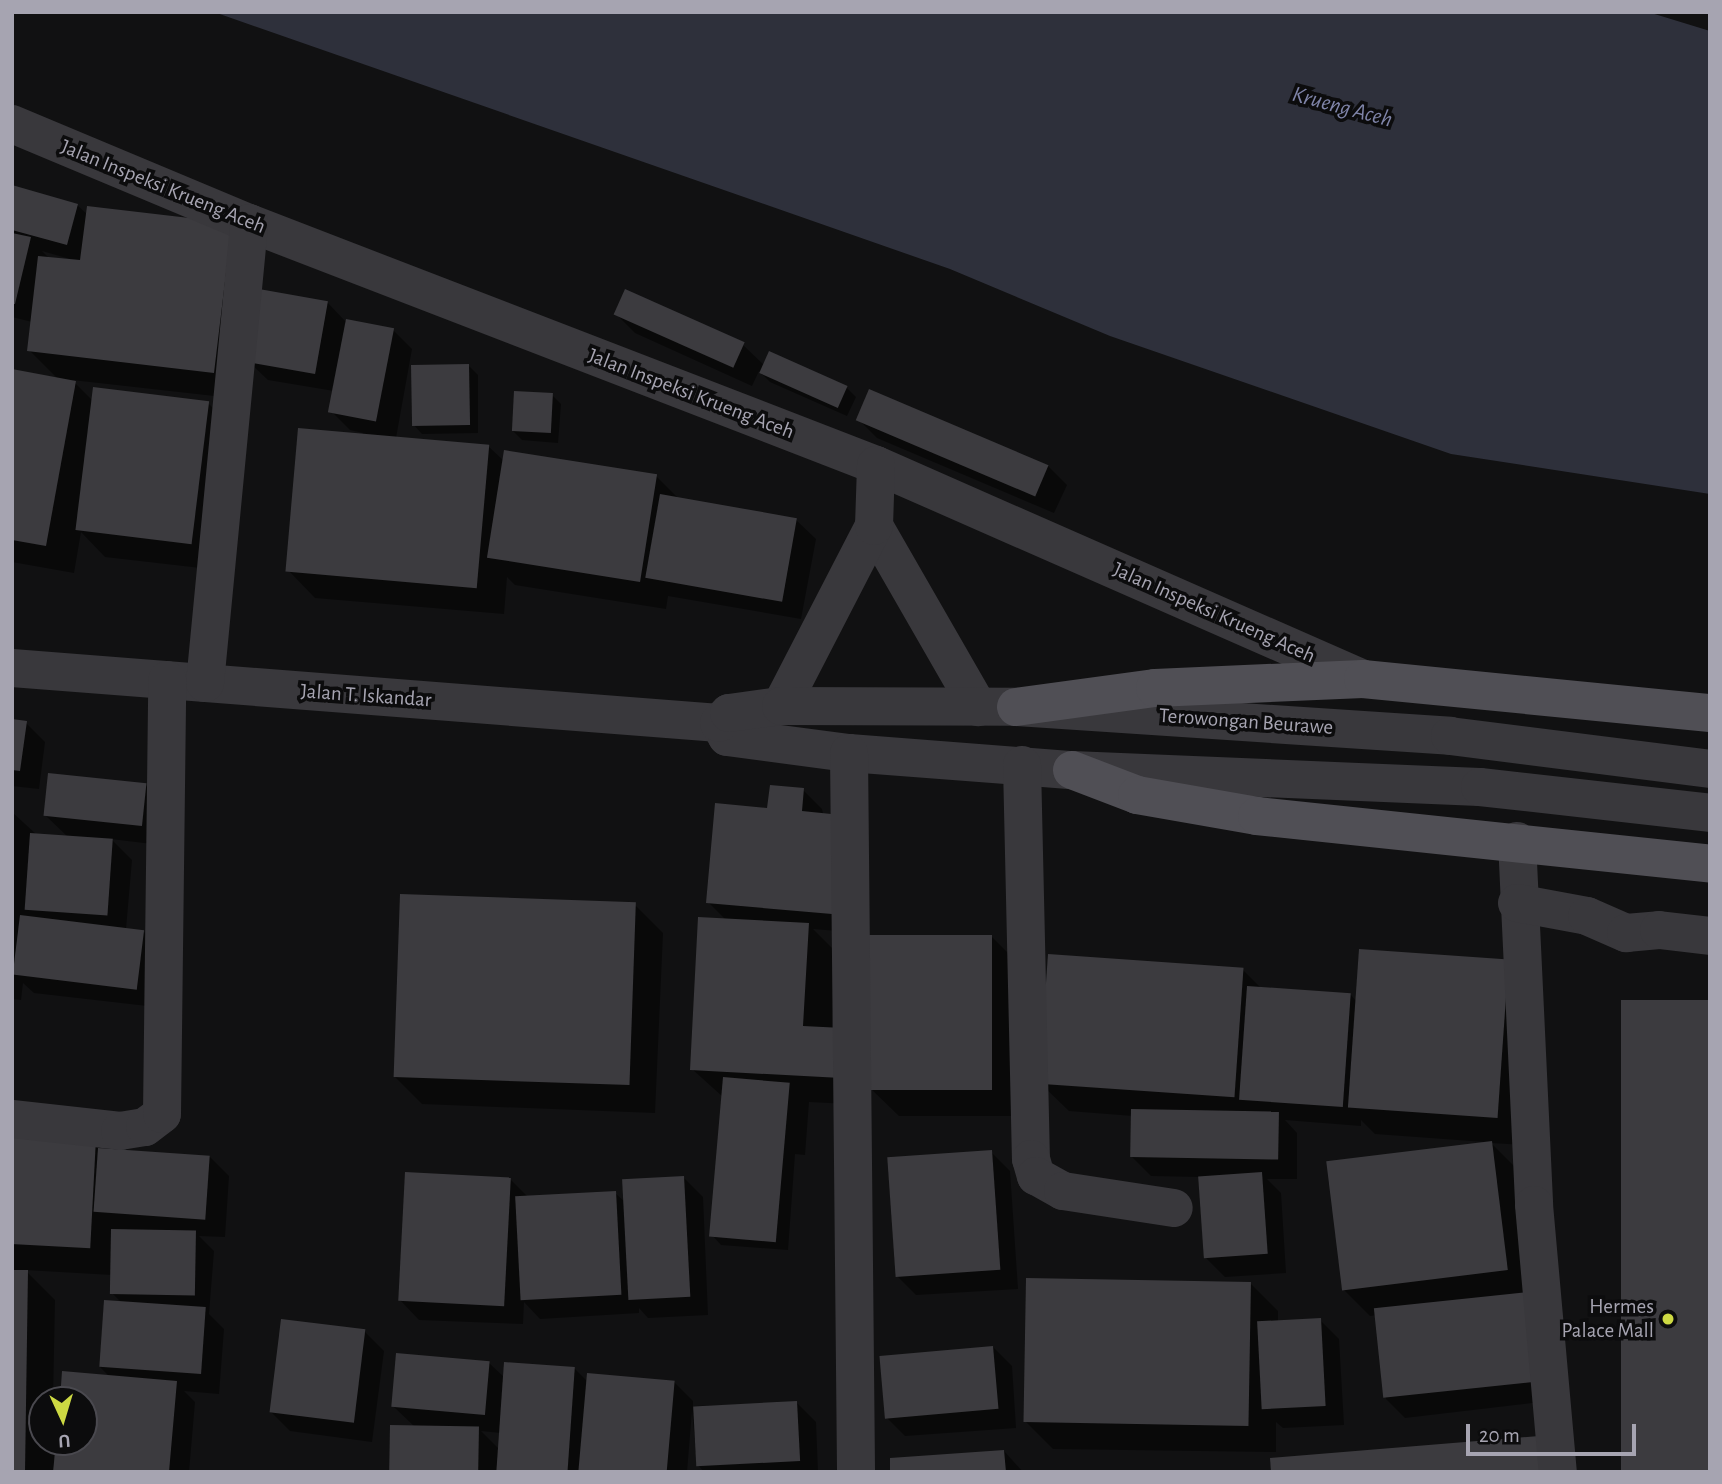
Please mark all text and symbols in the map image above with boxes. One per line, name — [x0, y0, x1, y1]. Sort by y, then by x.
water label: Krueng Aceh — [1289, 81, 1395, 135]
street label: Jalan Inspeksi Krueng Aceh — [57, 134, 269, 240]
street label: Jalan Inspeksi Krueng Aceh — [585, 343, 797, 445]
street label: Jalan Inspeksi Krueng Aceh — [1109, 557, 1319, 669]
street label: Jalan T. Iskandar — [300, 679, 432, 713]
street label: Terowongan Beurawe — [1158, 703, 1334, 741]
place label: Hermes Palace Mall — [1561, 1294, 1654, 1344]
marker: Hermes Palace Mall — [1660, 1311, 1676, 1327]
north arrow — [28, 1386, 98, 1456]
scale bar — [1470, 1410, 1640, 1454]
text: 20 m — [1479, 1425, 1520, 1446]
text: U — [58, 1431, 71, 1450]

